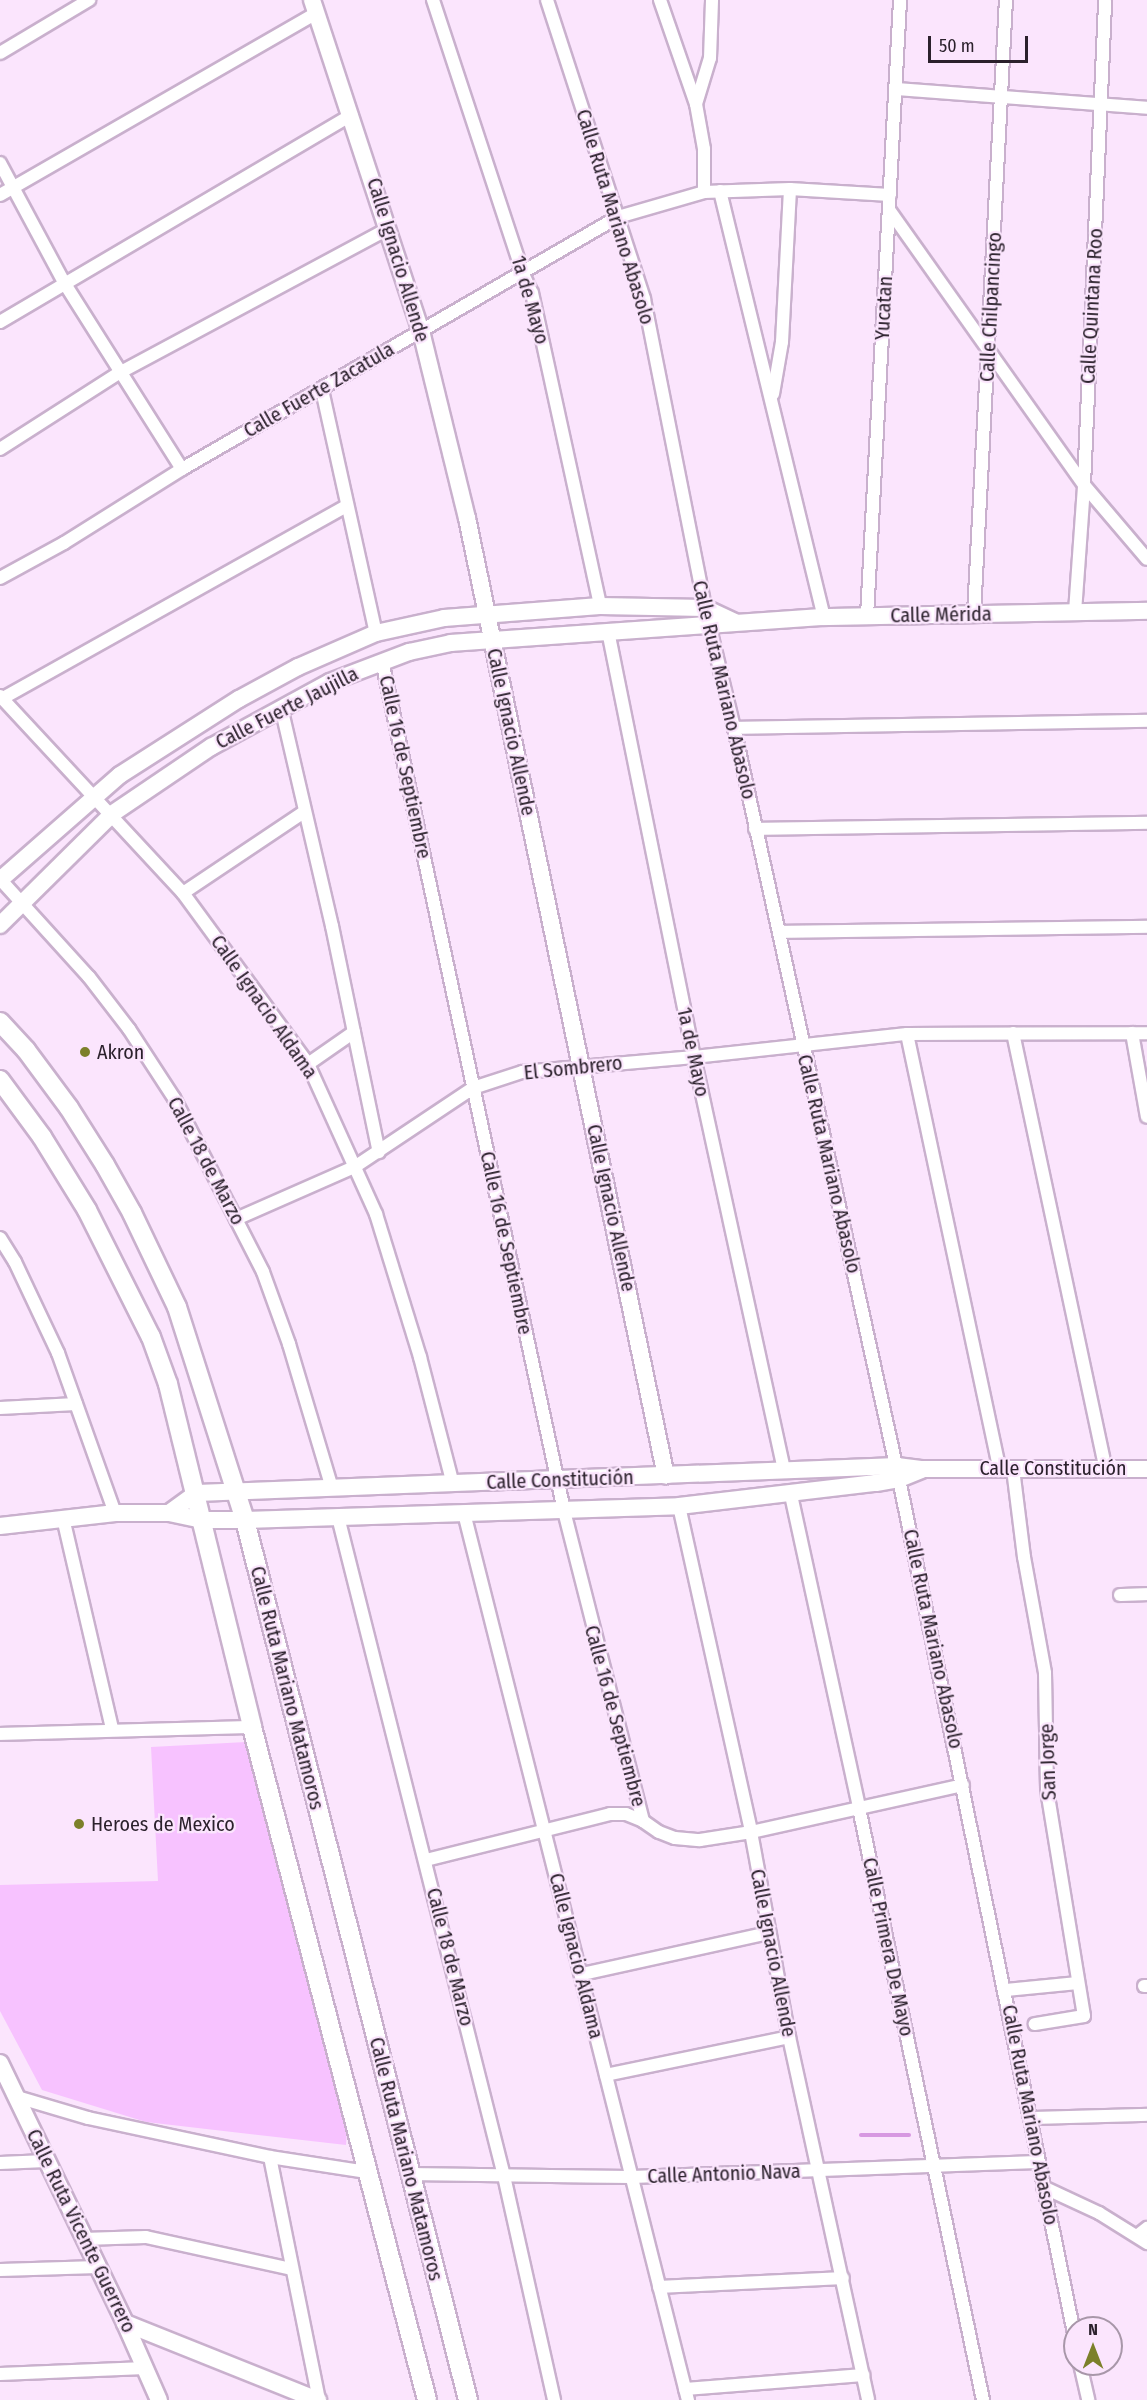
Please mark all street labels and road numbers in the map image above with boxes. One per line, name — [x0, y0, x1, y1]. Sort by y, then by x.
street label: Calle Ruta Mariano Abasolo — [571, 106, 659, 328]
street label: Calle Ignacio Allende — [362, 175, 434, 345]
street label: Calle Quintana Roo — [1076, 227, 1108, 385]
street label: Calle Chilpancingo — [975, 231, 1007, 383]
street label: 1a de Mayo — [506, 253, 554, 347]
street label: Yucatan — [870, 275, 898, 341]
street label: Calle Fuerte Zacatula — [239, 337, 399, 443]
street label: Calle Ruta Mariano Abasolo — [687, 578, 761, 802]
street label: Calle Mérida — [890, 602, 992, 628]
street label: Calle Ignacio Allende — [482, 646, 540, 818]
street label: Calle Fuerte Jaujilla — [212, 662, 362, 754]
street label: Calle 16 de Septiembre — [374, 673, 436, 861]
street label: Calle Ignacio Aldama — [205, 931, 323, 1083]
street label: 1a de Mayo — [672, 1005, 714, 1099]
street label: El Sombrero — [523, 1051, 623, 1085]
street label: Calle Ruta Mariano Abasolo — [792, 1052, 866, 1276]
street label: Calle 18 de Marzo — [162, 1093, 250, 1229]
street label: Calle Ignacio Allende — [582, 1122, 640, 1294]
street label: Calle 16 de Septiembre — [475, 1149, 537, 1337]
street label: Calle Constitución — [979, 1456, 1127, 1480]
street label: Calle Constitución — [486, 1465, 634, 1495]
street label: Calle Ruta Mariano Abasolo — [898, 1527, 968, 1751]
street label: Calle Ruta Mariano Matamoros — [245, 1564, 329, 1812]
street label: Calle 16 de Septiembre — [579, 1623, 651, 1809]
street label: San Jorge — [1035, 1723, 1061, 1801]
street label: Calle Primera De Mayo — [857, 1855, 919, 2039]
street label: Calle Ignacio Allende — [745, 1867, 801, 2039]
street label: Calle Ignacio Aldama — [544, 1871, 608, 2041]
street label: Calle 18 de Marzo — [421, 1885, 479, 2029]
street label: Calle Ruta Mariano Abasolo — [997, 2003, 1063, 2227]
street label: Calle Ruta Mariano Matamoros — [364, 2035, 448, 2283]
street label: Calle Ruta Vicente Guerrero — [21, 2125, 141, 2337]
street label: Calle Antonio Nava — [647, 2159, 801, 2189]

